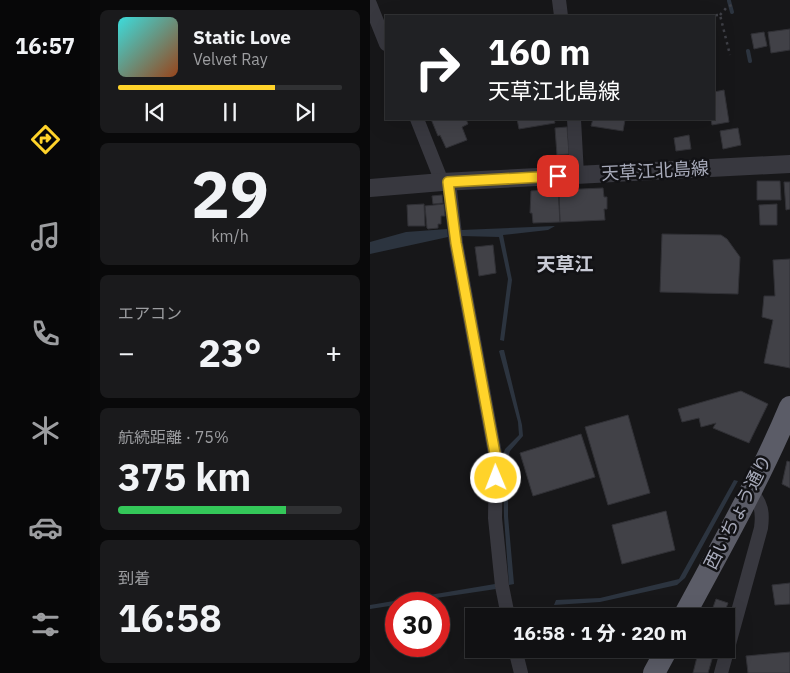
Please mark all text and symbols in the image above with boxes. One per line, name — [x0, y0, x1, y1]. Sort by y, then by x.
text: Static Love — [193, 25, 291, 49]
text: 160 m — [488, 29, 591, 75]
text: 16:57 — [15, 31, 75, 60]
icon: right — [405, 35, 470, 100]
text: Velvet Ray — [193, 49, 268, 69]
text: 天草江北島線 — [488, 76, 620, 105]
icon: previous — [141, 98, 169, 126]
icon: pause — [216, 98, 244, 126]
icon: next — [291, 98, 319, 126]
icon: directions — [28, 122, 63, 157]
text: 29 — [191, 151, 269, 236]
pin — [537, 155, 579, 197]
street label: 天草江北島線 — [600, 156, 710, 185]
icon: arrive — [544, 162, 572, 190]
icon: music — [28, 219, 63, 254]
text: km/h — [211, 226, 249, 246]
district label: 天草江 — [536, 252, 594, 276]
text: エアコン — [118, 303, 182, 323]
icon: phone — [28, 316, 63, 351]
text: 23° — [198, 328, 262, 377]
text: − — [118, 334, 135, 371]
text: + — [325, 334, 342, 371]
icon: climate — [28, 413, 63, 448]
text: 航続距離 · 75% — [118, 427, 229, 447]
street label: 西いちょう通り — [699, 450, 776, 573]
position arrow — [469, 451, 521, 503]
text: 375 km — [118, 452, 251, 501]
icon: car — [28, 510, 63, 545]
text: 到着 — [118, 568, 150, 588]
speed limit sign: 30 — [385, 592, 450, 657]
text: 16:58 — [118, 593, 222, 642]
icon: filters — [28, 607, 63, 642]
text: 16:58 · 1 分 · 220 m — [513, 621, 687, 645]

